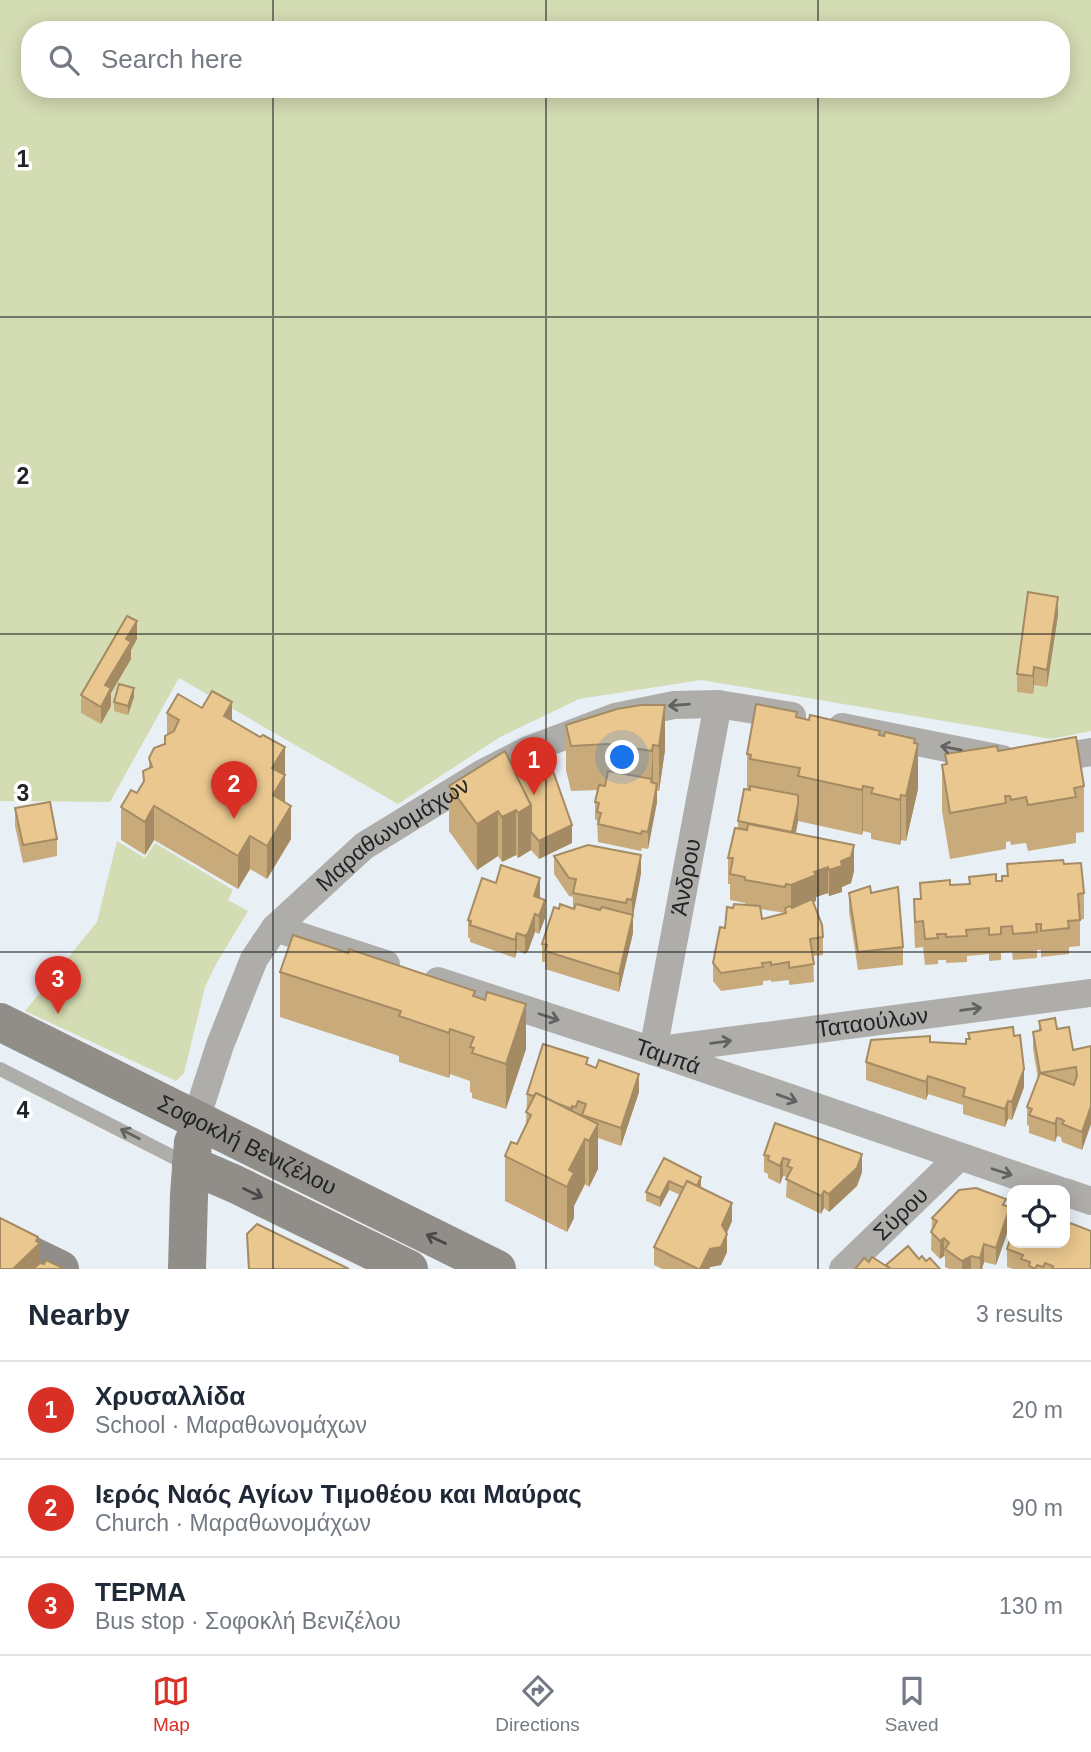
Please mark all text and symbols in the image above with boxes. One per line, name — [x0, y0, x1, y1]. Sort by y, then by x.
search box — [21, 21, 1070, 98]
icon: search — [45, 41, 83, 79]
text: Search here — [101, 44, 243, 74]
text: 1 — [17, 146, 30, 172]
text: 2 — [17, 463, 29, 489]
one-way arrow — [668, 699, 691, 712]
pin: 1 — [511, 737, 557, 795]
your location — [605, 740, 639, 774]
one-way arrow — [940, 741, 963, 755]
pin: 2 — [211, 761, 257, 819]
street label: Μαραθωνομάχων — [311, 772, 474, 897]
text: 3 — [17, 780, 29, 806]
street label: Άνδρου — [666, 836, 706, 918]
pin: 3 — [35, 956, 81, 1014]
street label: Ταταούλων — [814, 1002, 930, 1042]
one-way arrow — [959, 1003, 982, 1016]
one-way arrow — [538, 1012, 560, 1025]
street label: Ταμπά — [632, 1033, 704, 1079]
one-way arrow — [709, 1036, 732, 1049]
street label: Σοφοκλή Βενιζέλου — [154, 1090, 341, 1200]
one-way arrow — [776, 1093, 798, 1105]
text: 4 — [17, 1097, 30, 1123]
one-way arrow — [120, 1127, 141, 1141]
one-way arrow — [991, 1167, 1013, 1179]
street label: Σύρου — [868, 1181, 933, 1245]
map controls — [1007, 1185, 1070, 1248]
button: locate — [1007, 1185, 1070, 1248]
one-way arrow — [242, 1187, 263, 1200]
one-way arrow — [426, 1231, 447, 1245]
text: Nearby — [28, 1298, 130, 1331]
text: 3 results — [976, 1301, 1063, 1327]
text: Χρυσαλλίδα — [95, 1381, 245, 1411]
text: 1 — [45, 1397, 57, 1423]
text: 20 m — [1012, 1397, 1063, 1423]
text: School · Μαραθωνομάχων — [95, 1412, 367, 1438]
text: Ιερός Ναός Αγίων Τιμοθέου και Μαύρας — [95, 1479, 582, 1509]
text: 2 — [45, 1495, 57, 1521]
text: 90 m — [1012, 1495, 1063, 1521]
text: Church · Μαραθωνομάχων — [95, 1510, 371, 1536]
text: ΤΕΡΜΑ — [95, 1577, 186, 1607]
text: 3 — [45, 1593, 57, 1619]
text: 130 m — [999, 1593, 1063, 1619]
text: Bus stop · Σοφοκλή Βενιζέλου — [95, 1608, 401, 1634]
tab: Map — [152, 1672, 190, 1736]
tab: Directions — [495, 1672, 580, 1736]
tab: Saved — [885, 1672, 939, 1736]

